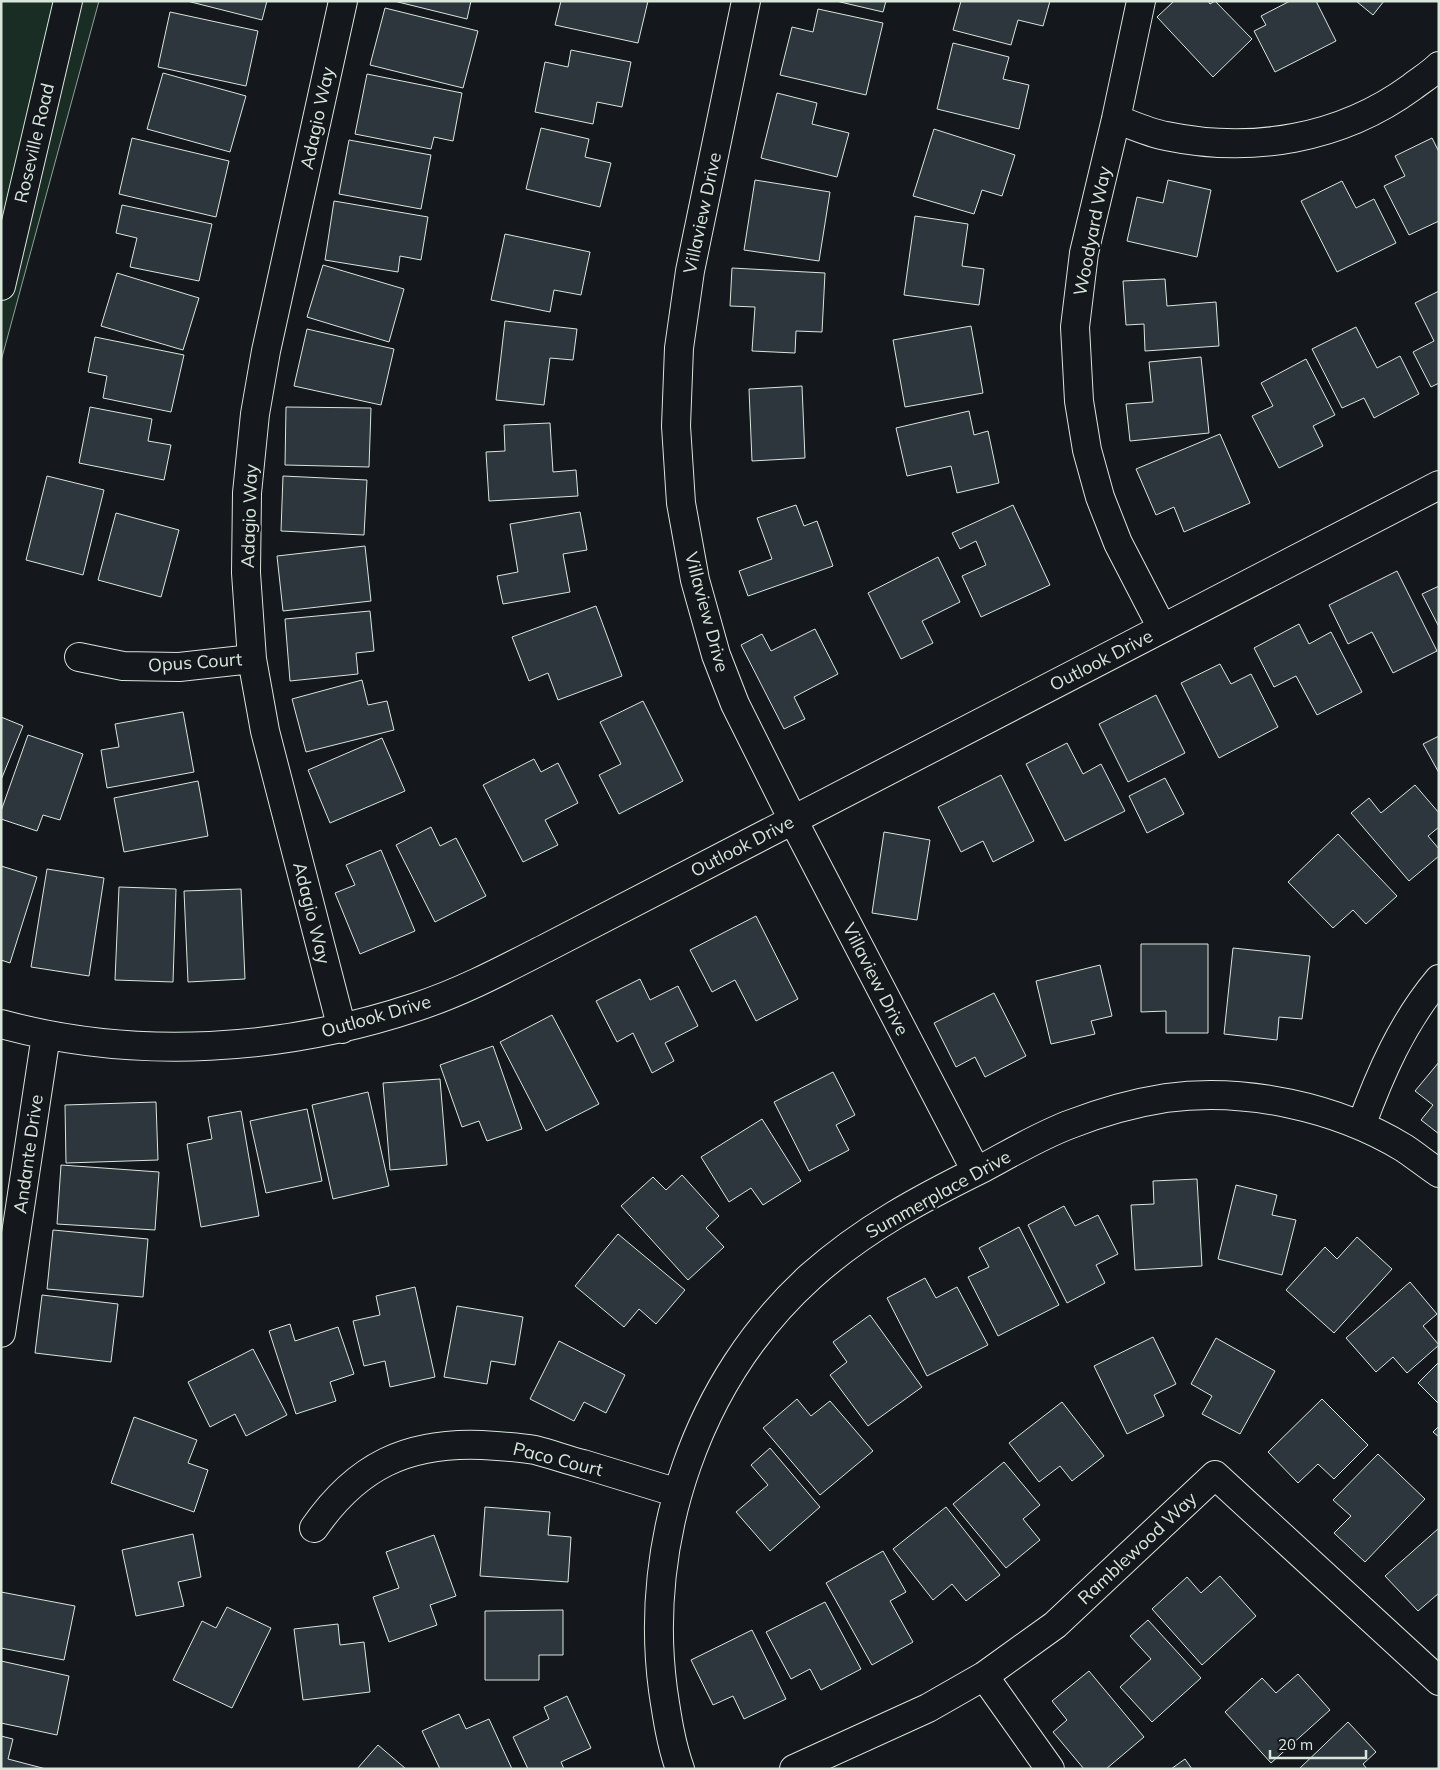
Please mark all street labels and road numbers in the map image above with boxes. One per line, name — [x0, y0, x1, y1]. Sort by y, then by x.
street label: Adagio Way — [295, 64, 339, 171]
street label: Roseville Road — [9, 81, 59, 205]
street label: Villaview Drive — [678, 150, 726, 276]
street label: Woodyard Way — [1068, 164, 1116, 298]
street label: Adagio Way — [236, 463, 262, 568]
street label: Villaview Drive — [680, 549, 734, 675]
street label: Outlook Drive — [1045, 624, 1157, 696]
street label: Opus Court — [147, 647, 243, 677]
street label: Outlook Drive — [686, 810, 798, 882]
street label: Adagio Way — [288, 860, 336, 967]
street label: Villaview Drive — [838, 919, 914, 1039]
street label: Outlook Drive — [319, 989, 433, 1043]
street label: Andante Drive — [8, 1093, 48, 1215]
street label: Summerplace Drive — [862, 1145, 1014, 1243]
street label: Paco Court — [511, 1437, 605, 1481]
street label: Ramblewood Way — [1073, 1487, 1202, 1609]

